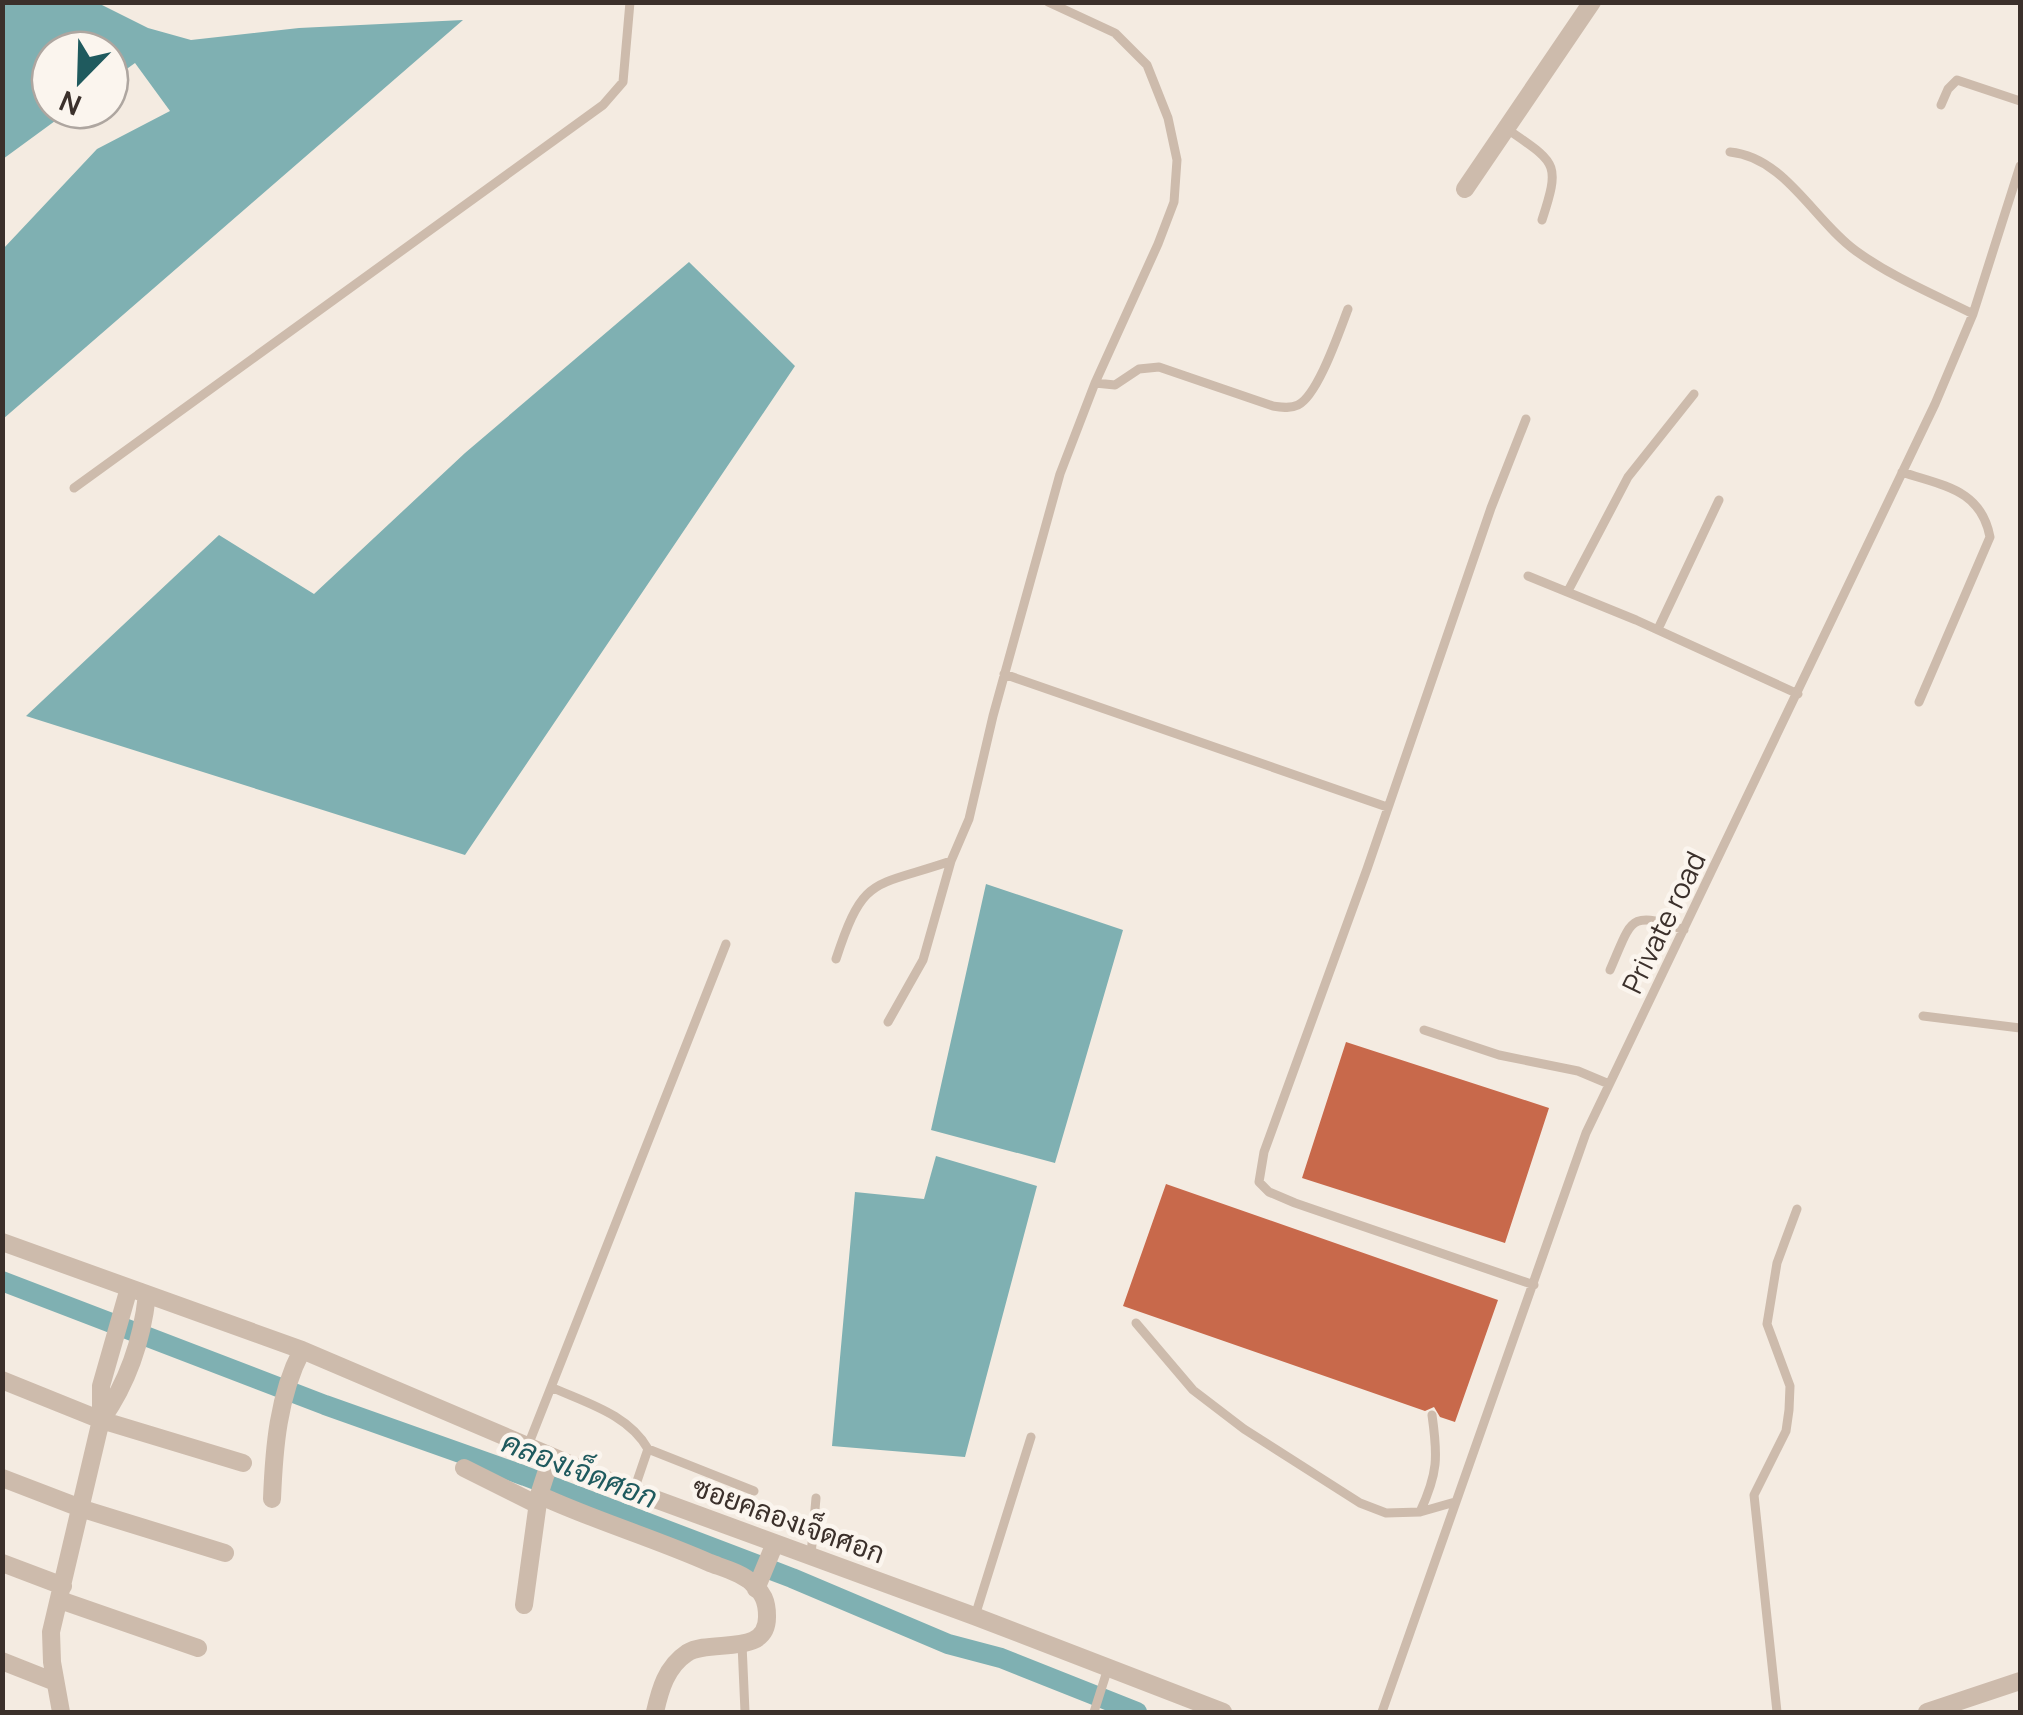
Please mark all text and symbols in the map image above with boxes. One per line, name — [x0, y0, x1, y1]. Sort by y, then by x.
north arrow — [30, 30, 130, 130]
text: N — [53, 83, 87, 125]
street label: Private road — [1612, 845, 1714, 999]
water label: คลองเจ็ดศอก — [496, 1421, 664, 1517]
street label: ซอยคลองเจ็ดศอก — [687, 1467, 891, 1571]

